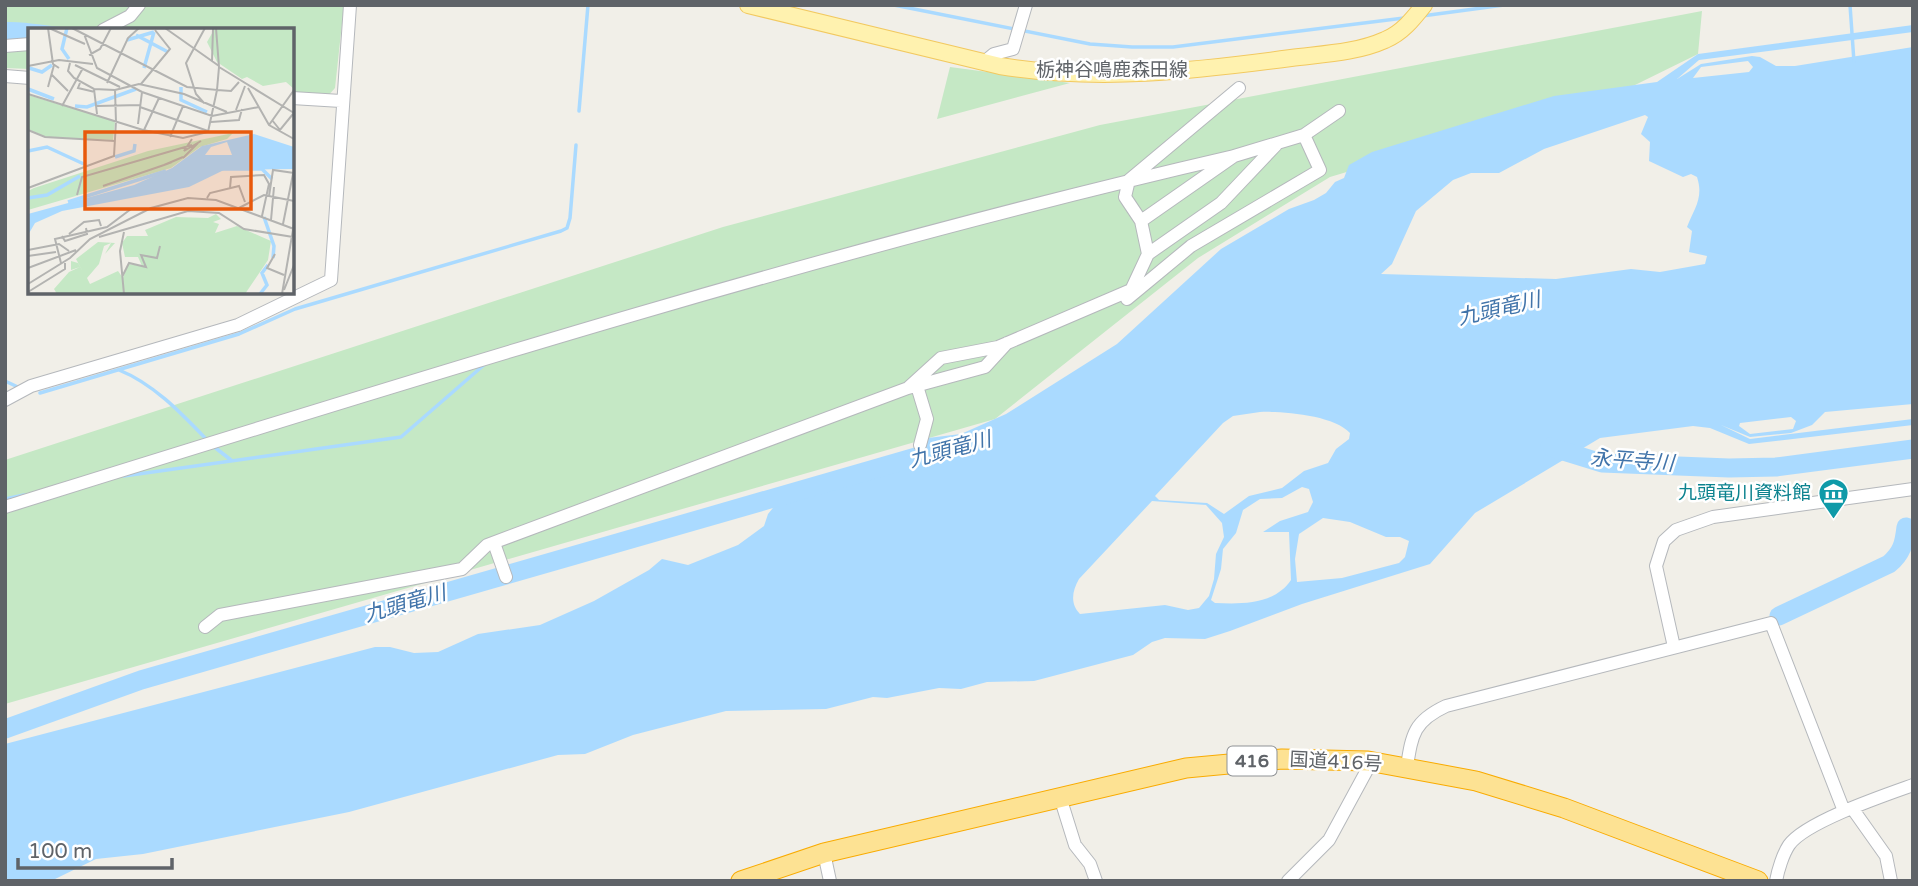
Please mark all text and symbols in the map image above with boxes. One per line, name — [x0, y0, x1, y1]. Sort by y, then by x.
inset map — [28, 28, 294, 294]
street label: 栃神谷鳴鹿森田線 — [1036, 59, 1188, 81]
water label: 九頭竜川 — [1455, 287, 1545, 331]
water label: 九頭竜川 — [906, 427, 996, 473]
water label: 永平寺川 — [1589, 446, 1677, 477]
museum icon: 九頭竜川資料館 — [1817, 476, 1851, 520]
place label: 九頭竜川資料館 — [1678, 482, 1811, 504]
water label: 九頭竜川 — [361, 580, 451, 628]
road number: 416 — [1228, 746, 1276, 776]
street label: 国道416号 — [1289, 749, 1383, 775]
scale bar — [18, 826, 172, 870]
text: 100 m — [28, 839, 92, 864]

